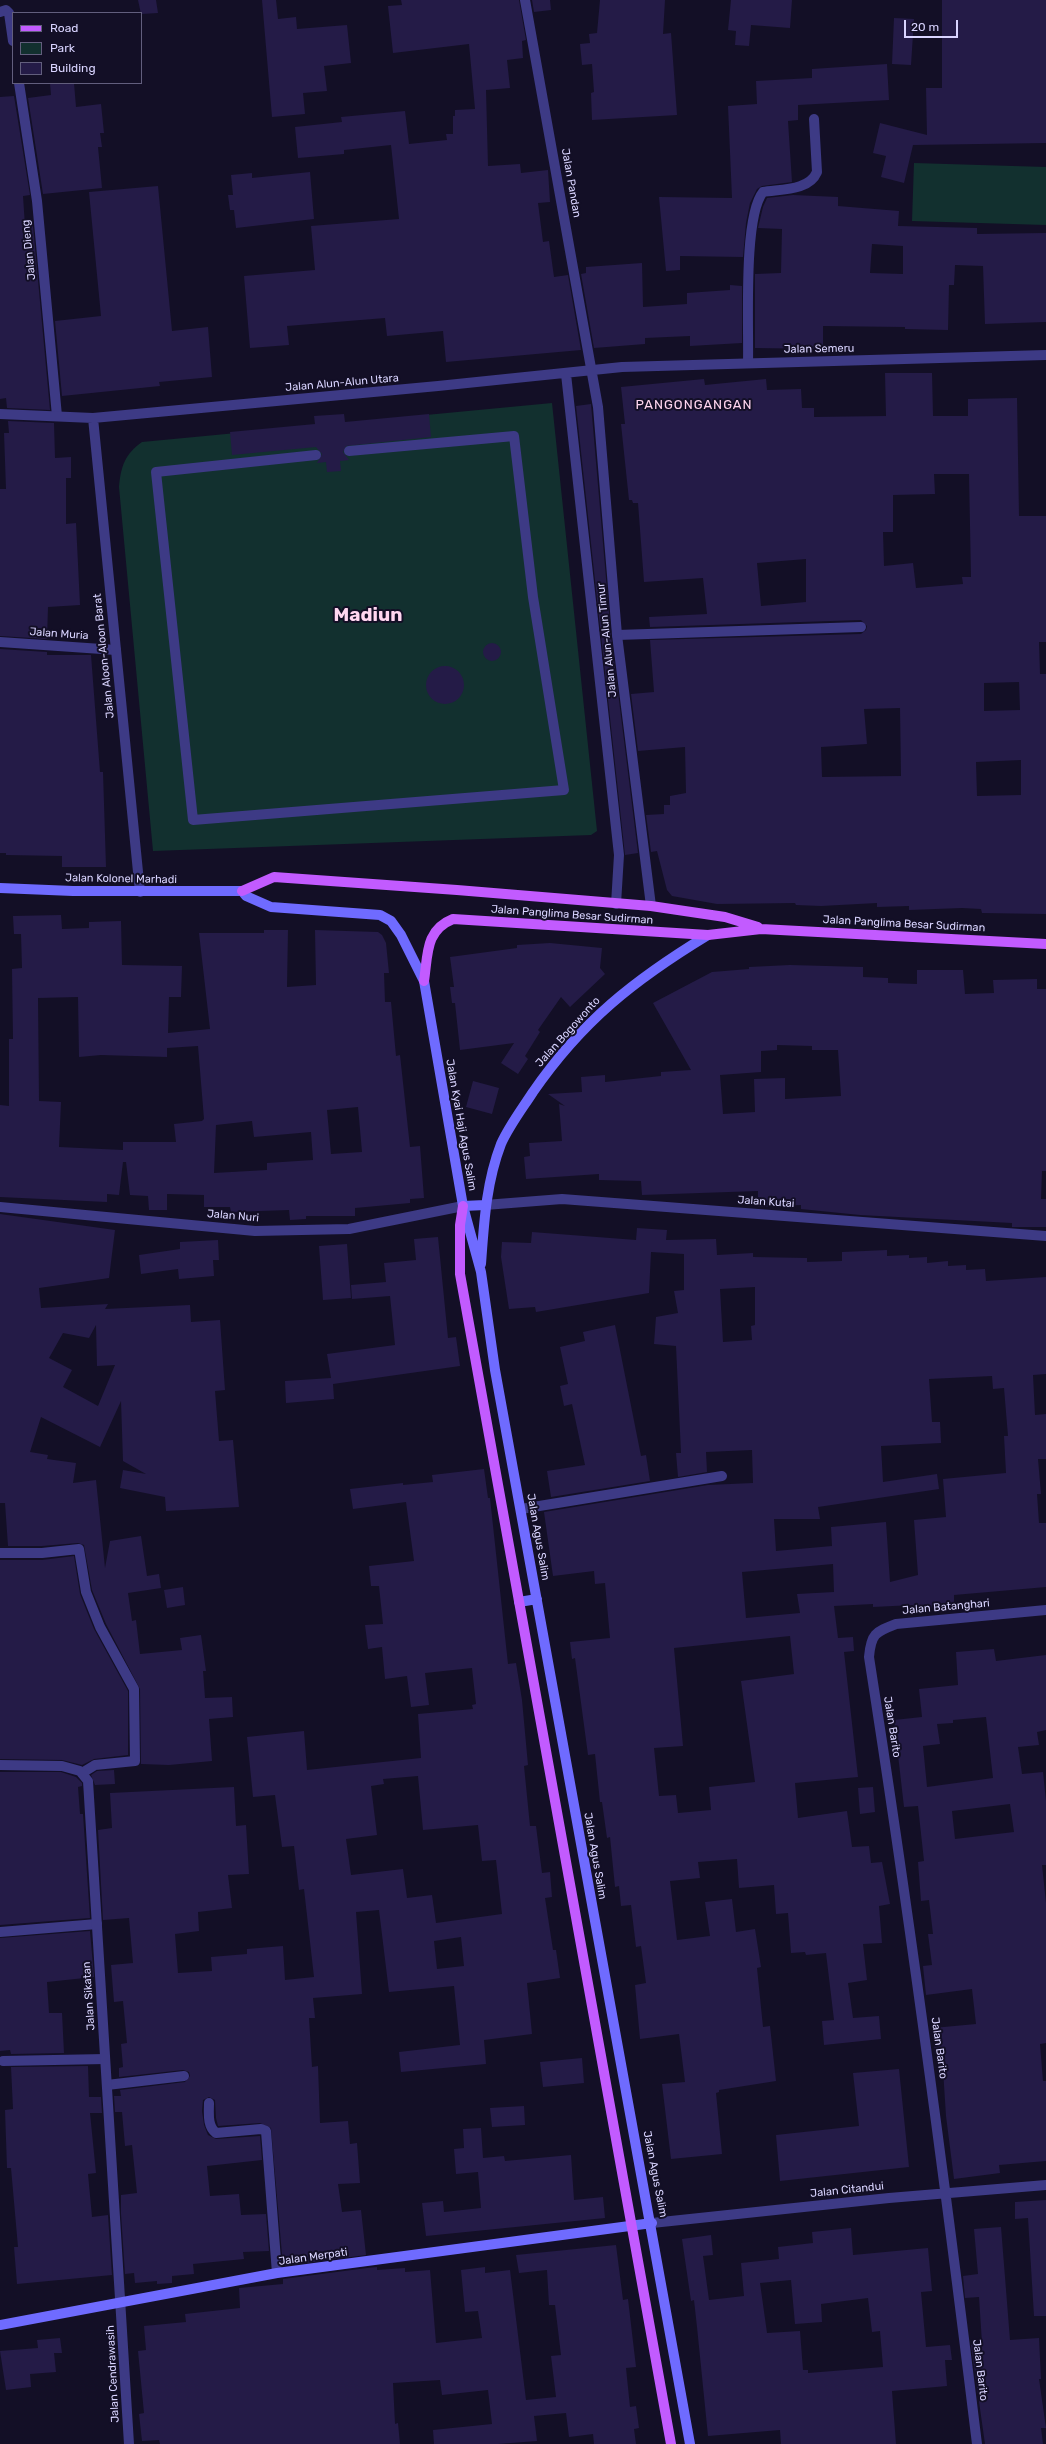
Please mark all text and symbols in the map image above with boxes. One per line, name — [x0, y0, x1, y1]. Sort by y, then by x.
legend — [12, 12, 142, 84]
scale bar — [906, 12, 960, 38]
text: 20 m — [911, 20, 939, 34]
text: Road — [50, 21, 78, 35]
text: Park — [50, 41, 75, 55]
text: Building — [50, 61, 96, 75]
street label: Jalan Pandan — [558, 147, 584, 219]
street label: Jalan Dieng — [19, 219, 39, 281]
street label: Jalan Semeru — [783, 342, 855, 356]
street label: Jalan Alun-Alun Utara — [285, 371, 399, 395]
district label: PANGONGANGAN — [635, 397, 753, 413]
street label: Jalan Alun-Alun Timur — [594, 582, 620, 698]
street label: Jalan Aloon-Aloon Barat — [91, 593, 117, 719]
district label: Madiun — [334, 605, 402, 627]
street label: Jalan Muria — [29, 625, 89, 643]
street label: Jalan Kolonel Marhadi — [65, 871, 177, 887]
street label: Jalan Panglima Besar Sudirman — [490, 903, 654, 927]
street label: Jalan Panglima Besar Sudirman — [822, 913, 986, 935]
street label: Jalan Bogowonto — [533, 994, 603, 1070]
street label: Jalan Kyai Haji Agus Salim — [443, 1058, 479, 1192]
street label: Jalan Kutai — [737, 1193, 795, 1211]
street label: Jalan Nuri — [206, 1207, 260, 1225]
street label: Jalan Agus Salim — [524, 1493, 552, 1581]
street label: Jalan Batanghari — [902, 1597, 990, 1617]
street label: Jalan Barito — [881, 1695, 903, 1759]
street label: Jalan Agus Salim — [581, 1812, 609, 1900]
street label: Jalan Sikatan — [80, 1961, 98, 2031]
street label: Jalan Barito — [928, 2016, 950, 2080]
street label: Jalan Agus Salim — [640, 2130, 670, 2218]
street label: Jalan Citandui — [810, 2180, 884, 2200]
street label: Jalan Merpati — [278, 2246, 348, 2268]
street label: Jalan Cendrawasih — [104, 2325, 122, 2423]
street label: Jalan Barito — [970, 2338, 990, 2402]

